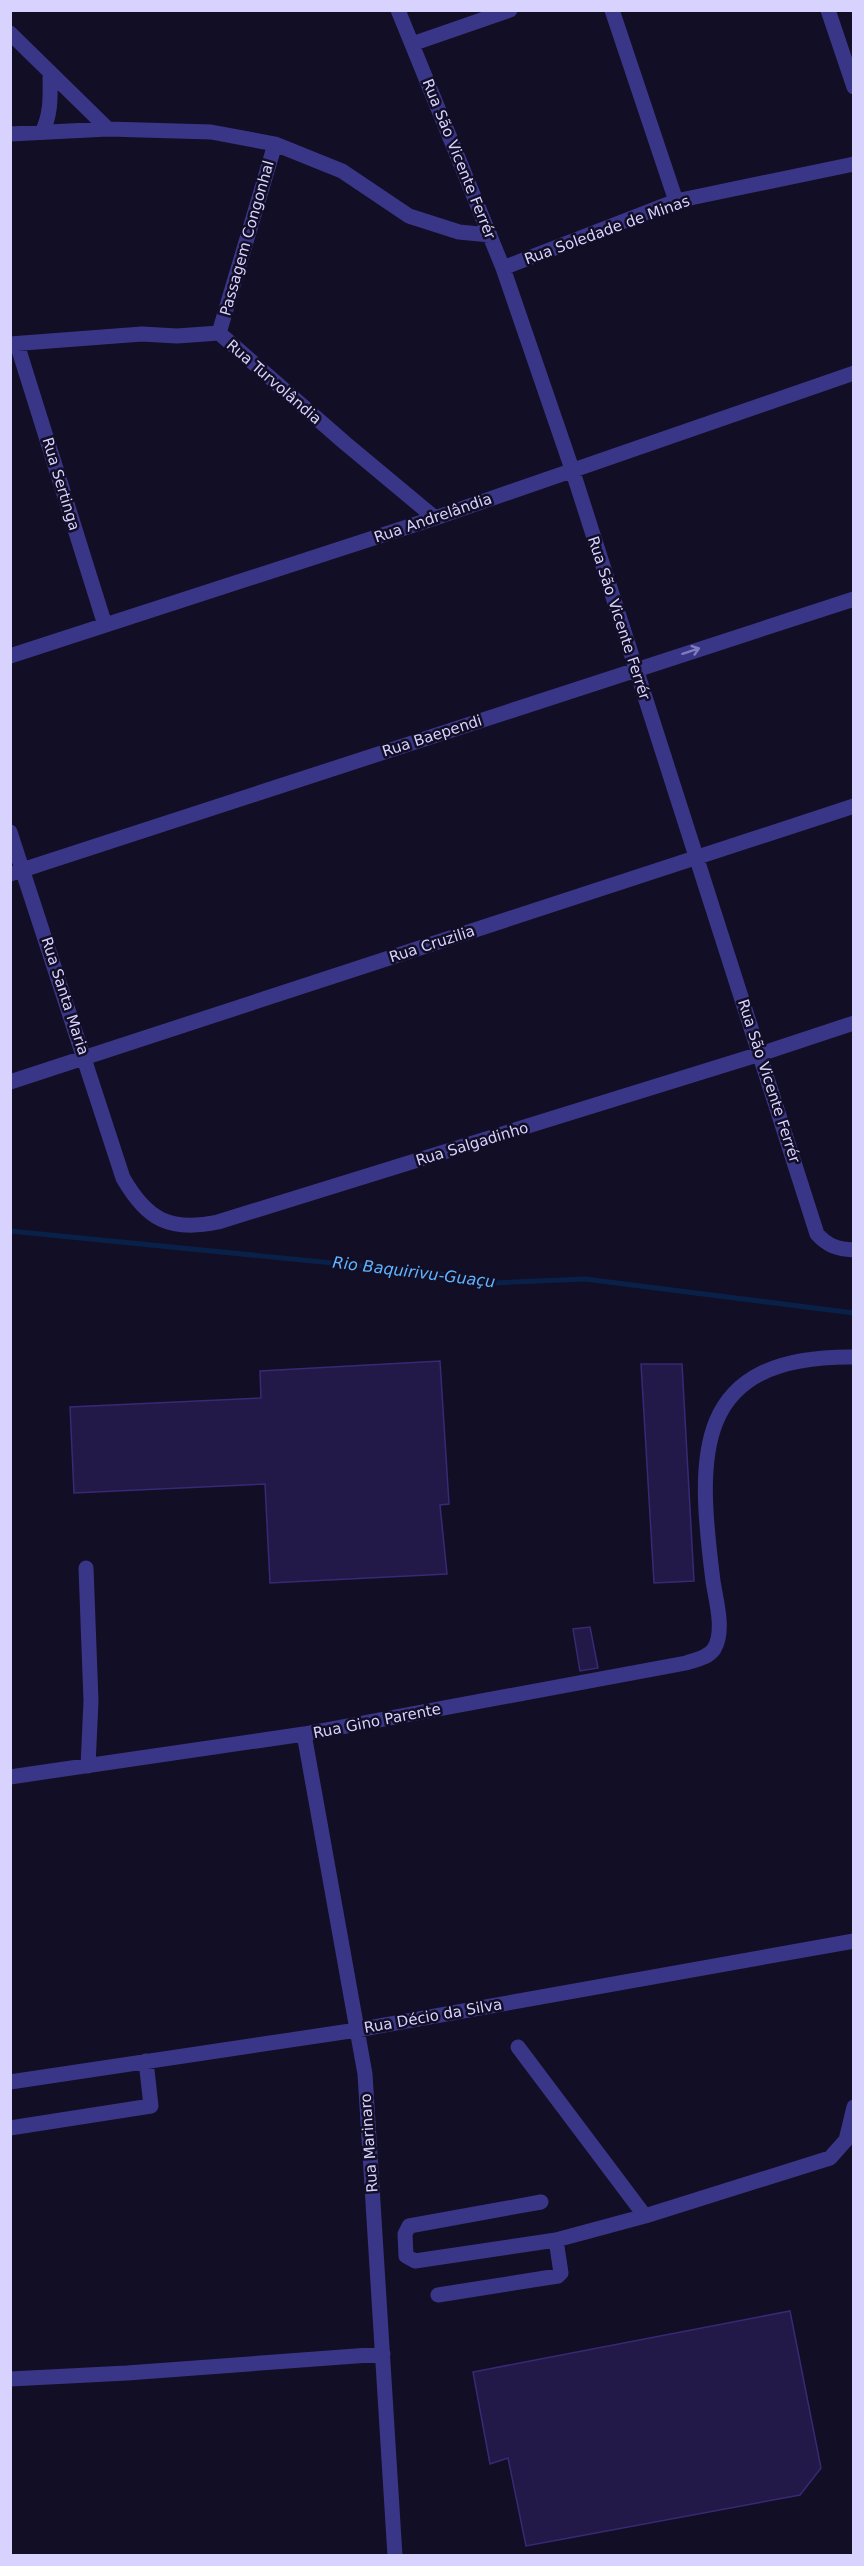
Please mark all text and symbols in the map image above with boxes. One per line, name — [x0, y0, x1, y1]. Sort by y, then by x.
street label: Rua São Vicente Ferrér — [419, 76, 500, 242]
street label: Passagem Congonhal — [216, 158, 278, 318]
street label: Rua Soledade de Minas — [522, 192, 692, 268]
street label: Rua Turvolândia — [223, 336, 325, 428]
street label: Rua Sertinga — [38, 435, 84, 533]
street label: Rua Andrelândia — [372, 489, 494, 547]
street label: Rua São Vicente Ferrér — [584, 534, 654, 703]
one-way arrow — [681, 645, 700, 656]
street label: Rua Baependi — [380, 711, 484, 761]
street label: Rua Cruzilia — [387, 922, 477, 966]
street label: Rua Santa Maria — [37, 935, 93, 1057]
street label: Rua São Vicente Ferrér — [734, 997, 804, 1166]
street label: Rua Salgadinho — [414, 1118, 530, 1170]
water label: Rio Baquirivu-Guaçu — [332, 1253, 496, 1291]
street label: Rua Gino Parente — [312, 1700, 442, 1742]
street label: Rua Décio da Silva — [363, 1995, 503, 2037]
street label: Rua Marinaro — [357, 2093, 381, 2193]

